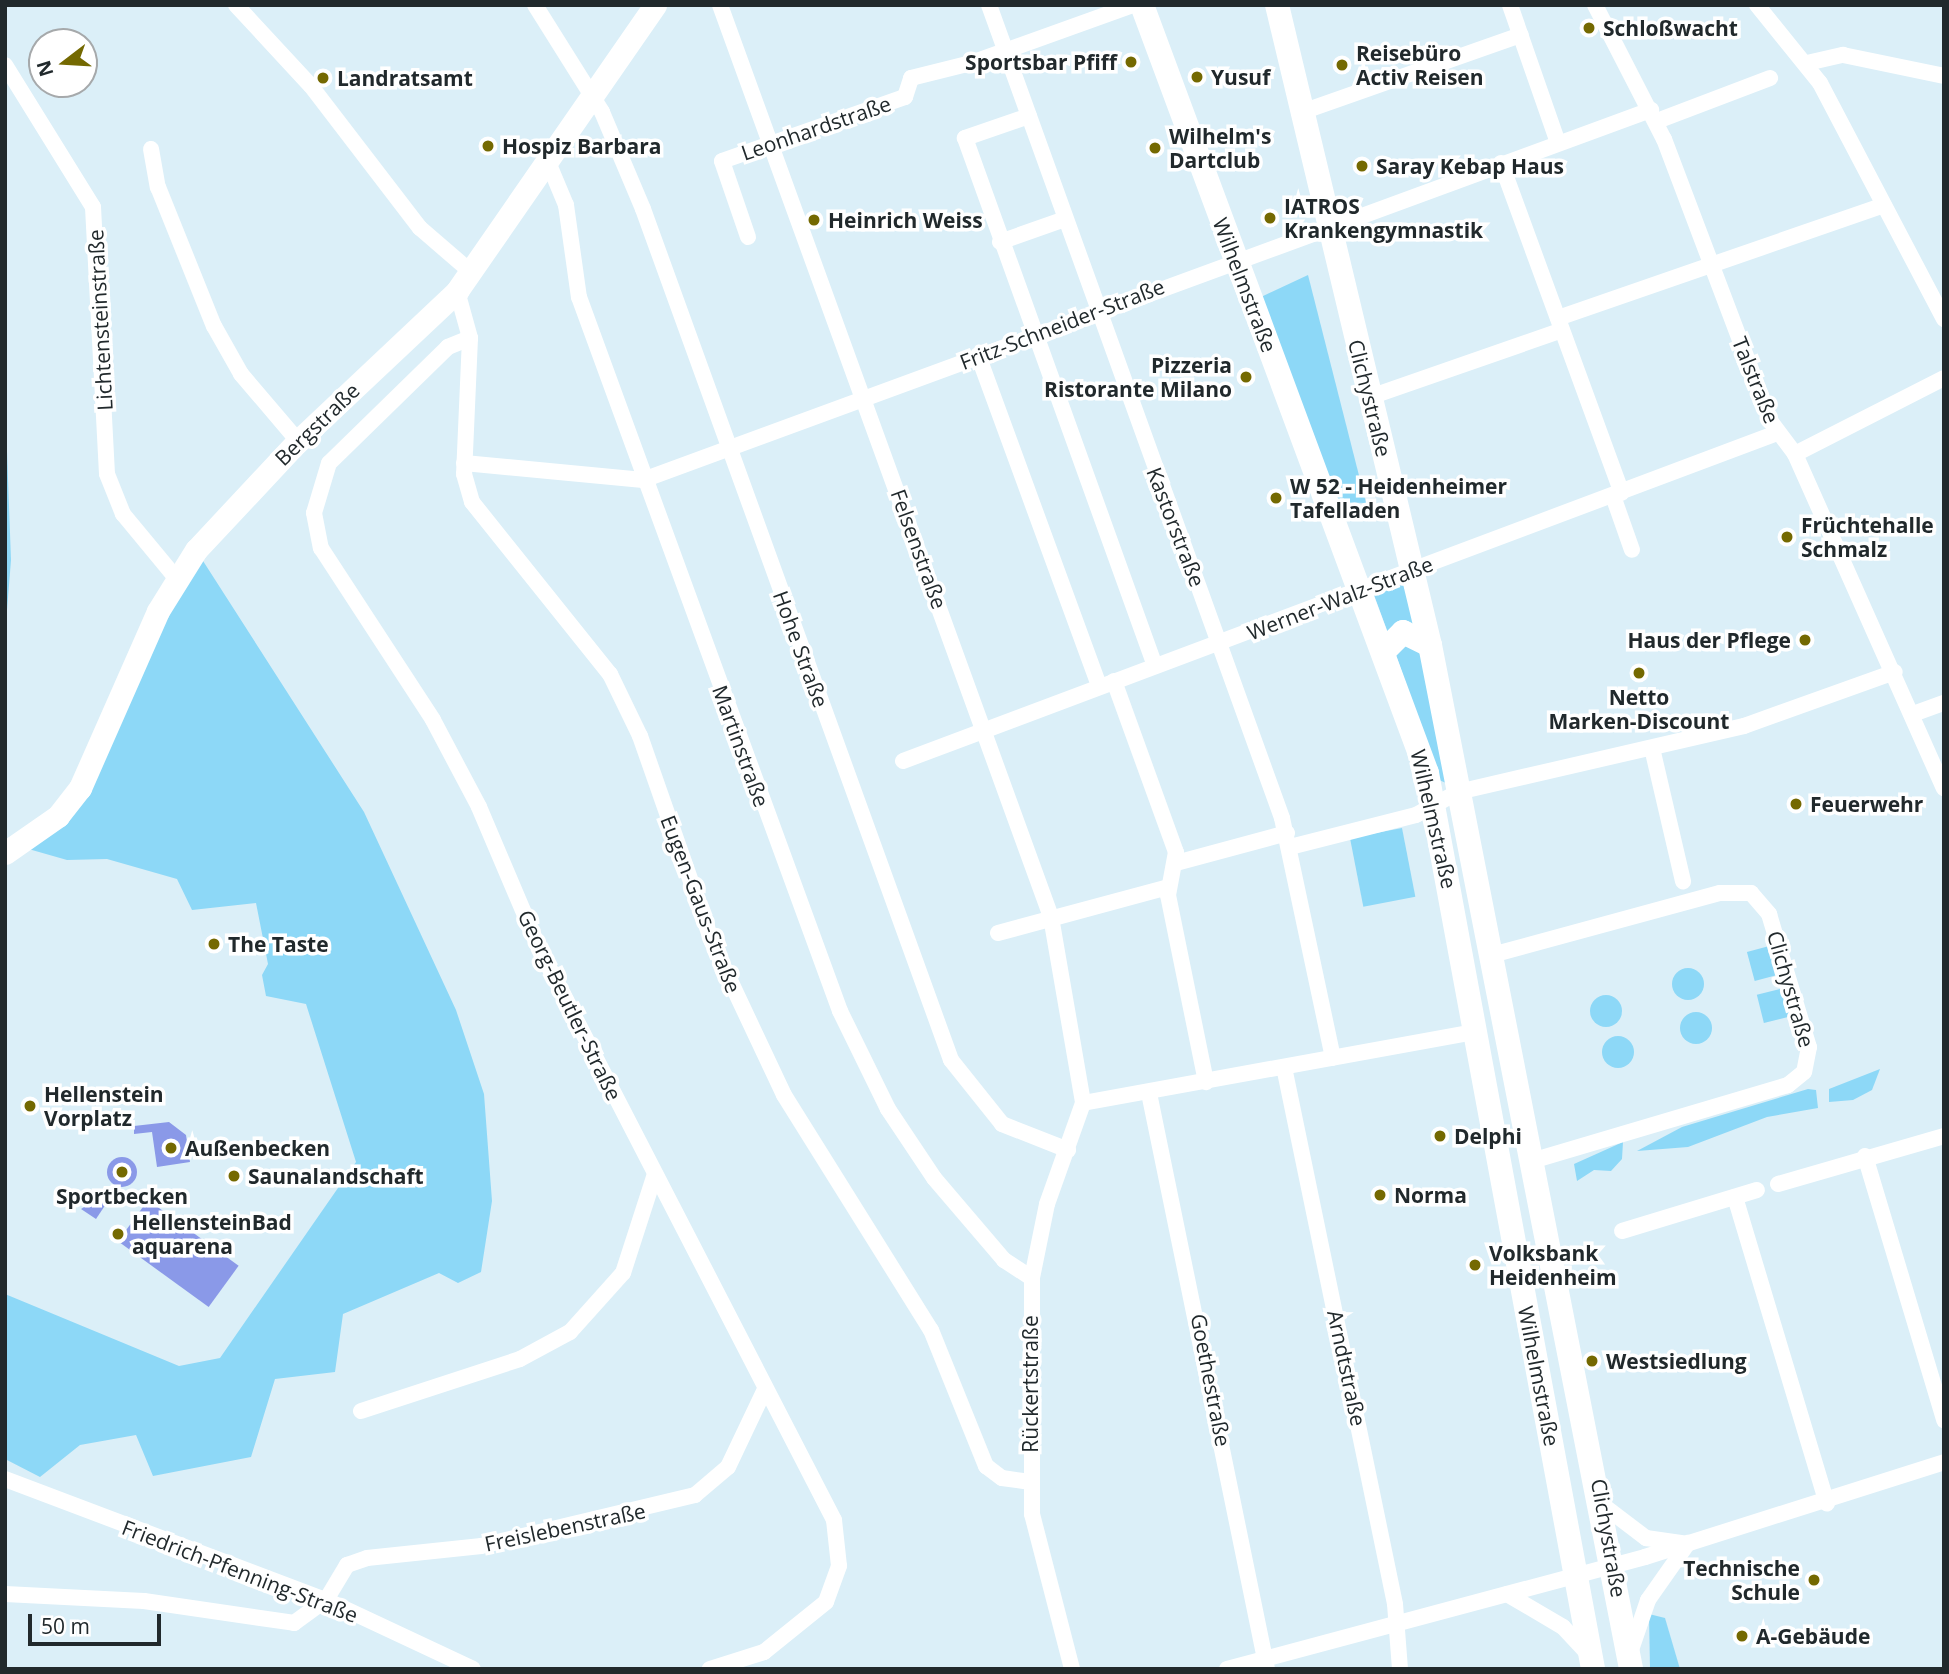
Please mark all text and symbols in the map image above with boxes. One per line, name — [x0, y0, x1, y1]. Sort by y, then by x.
place label: Schloßwacht — [1603, 15, 1738, 41]
marker: Schloßwacht — [1581, 20, 1597, 36]
north arrow — [28, 28, 98, 98]
place label: Reisebüro Activ Reisen — [1356, 40, 1484, 90]
place label: Sportsbar Pfiff — [965, 49, 1117, 75]
marker: Sportsbar Pfiff — [1123, 54, 1139, 70]
text: N — [30, 57, 60, 80]
marker: Reisebüro Activ Reisen — [1334, 57, 1350, 73]
place label: Yusuf — [1211, 64, 1270, 90]
place label: Landratsamt — [337, 65, 473, 91]
marker: Yusuf — [1189, 69, 1205, 85]
marker: Landratsamt — [315, 70, 331, 86]
street label: Leonhardstraße — [738, 91, 894, 165]
place label: Wilhelm's Dartclub — [1169, 123, 1271, 173]
place label: Hospiz Barbara — [502, 133, 661, 159]
marker: Hospiz Barbara — [480, 138, 496, 154]
marker: Wilhelm's Dartclub — [1147, 140, 1163, 156]
place label: Saray Kebap Haus — [1376, 153, 1564, 179]
marker: Saray Kebap Haus — [1354, 158, 1370, 174]
place label: IATROS Krankengymnastik — [1284, 193, 1483, 243]
place label: Heinrich Weiss — [828, 207, 983, 233]
marker: IATROS Krankengymnastik — [1262, 210, 1278, 226]
marker: Heinrich Weiss — [806, 212, 822, 228]
street label: Wilhelmstraße — [1208, 214, 1282, 356]
street label: Lichtensteinstraße — [83, 229, 117, 411]
street label: Fritz-Schneider-Straße — [956, 273, 1168, 375]
street label: Talstraße — [1727, 333, 1785, 427]
street label: Clichystraße — [1343, 337, 1397, 459]
place label: Pizzeria Ristorante Milano — [1044, 352, 1232, 402]
marker: Pizzeria Ristorante Milano — [1238, 369, 1254, 385]
street label: Bergstraße — [269, 377, 365, 471]
street label: Kastorstraße — [1142, 464, 1210, 590]
place label: W 52 - Heidenheimer Tafelladen — [1290, 473, 1507, 523]
street label: Felsenstraße — [886, 486, 952, 612]
marker: W 52 - Heidenheimer Tafelladen — [1268, 490, 1284, 506]
place label: Früchtehalle Schmalz — [1801, 512, 1934, 562]
marker: Früchtehalle Schmalz — [1779, 529, 1795, 545]
street label: Werner-Walz-Straße — [1244, 551, 1436, 645]
street label: Hohe Straße — [768, 587, 834, 711]
place label: Haus der Pflege — [1627, 627, 1791, 653]
marker: Haus der Pflege — [1797, 632, 1813, 648]
marker: Netto Marken-Discount — [1631, 665, 1647, 681]
street label: Martinstraße — [707, 682, 775, 810]
place label: Netto Marken-Discount — [1549, 684, 1729, 734]
street label: Wilhelmstraße — [1406, 747, 1462, 891]
place label: Feuerwehr — [1810, 791, 1923, 817]
marker: Feuerwehr — [1788, 796, 1804, 812]
street label: Eugen-Gaus-Straße — [656, 812, 746, 996]
street label: Georg-Beutler-Straße — [513, 906, 627, 1104]
street label: Clichystraße — [1762, 928, 1820, 1050]
place label: The Taste — [228, 931, 329, 957]
marker: The Taste — [206, 936, 222, 952]
place label: Hellenstein Vorplatz — [44, 1081, 164, 1131]
marker: Hellenstein Vorplatz — [22, 1098, 38, 1114]
place label: Delphi — [1454, 1123, 1522, 1149]
marker: Delphi — [1432, 1128, 1448, 1144]
place label: Außenbecken — [185, 1135, 330, 1161]
marker: Außenbecken — [163, 1140, 179, 1156]
place label: Saunalandschaft — [248, 1163, 424, 1189]
marker: Sportbecken — [114, 1164, 130, 1180]
marker: Saunalandschaft — [226, 1168, 242, 1184]
place label: Norma — [1394, 1182, 1467, 1208]
place label: Sportbecken — [56, 1183, 188, 1209]
marker: Norma — [1372, 1187, 1388, 1203]
place label: HellensteinBad aquarena — [132, 1209, 292, 1259]
marker: HellensteinBad aquarena — [110, 1226, 126, 1242]
place label: Volksbank Heidenheim — [1489, 1240, 1617, 1290]
marker: Volksbank Heidenheim — [1467, 1257, 1483, 1273]
street label: Wilhelmstraße — [1513, 1304, 1565, 1448]
street label: Arndtstraße — [1322, 1308, 1372, 1428]
street label: Goethestraße — [1186, 1312, 1236, 1448]
street label: Rückertstraße — [1017, 1315, 1043, 1453]
place label: Westsiedlung — [1606, 1348, 1747, 1374]
marker: Westsiedlung — [1584, 1353, 1600, 1369]
street label: Clichystraße — [1586, 1477, 1632, 1599]
street label: Freislebenstraße — [482, 1498, 648, 1556]
street label: Friedrich-Pfenning-Straße — [118, 1514, 362, 1628]
place label: Technische Schule — [1683, 1555, 1800, 1605]
marker: Technische Schule — [1806, 1572, 1822, 1588]
scale bar — [32, 1600, 164, 1644]
text: 50 m — [41, 1612, 90, 1640]
place label: A-Gebäude — [1756, 1623, 1870, 1649]
marker: A-Gebäude — [1734, 1628, 1750, 1644]

